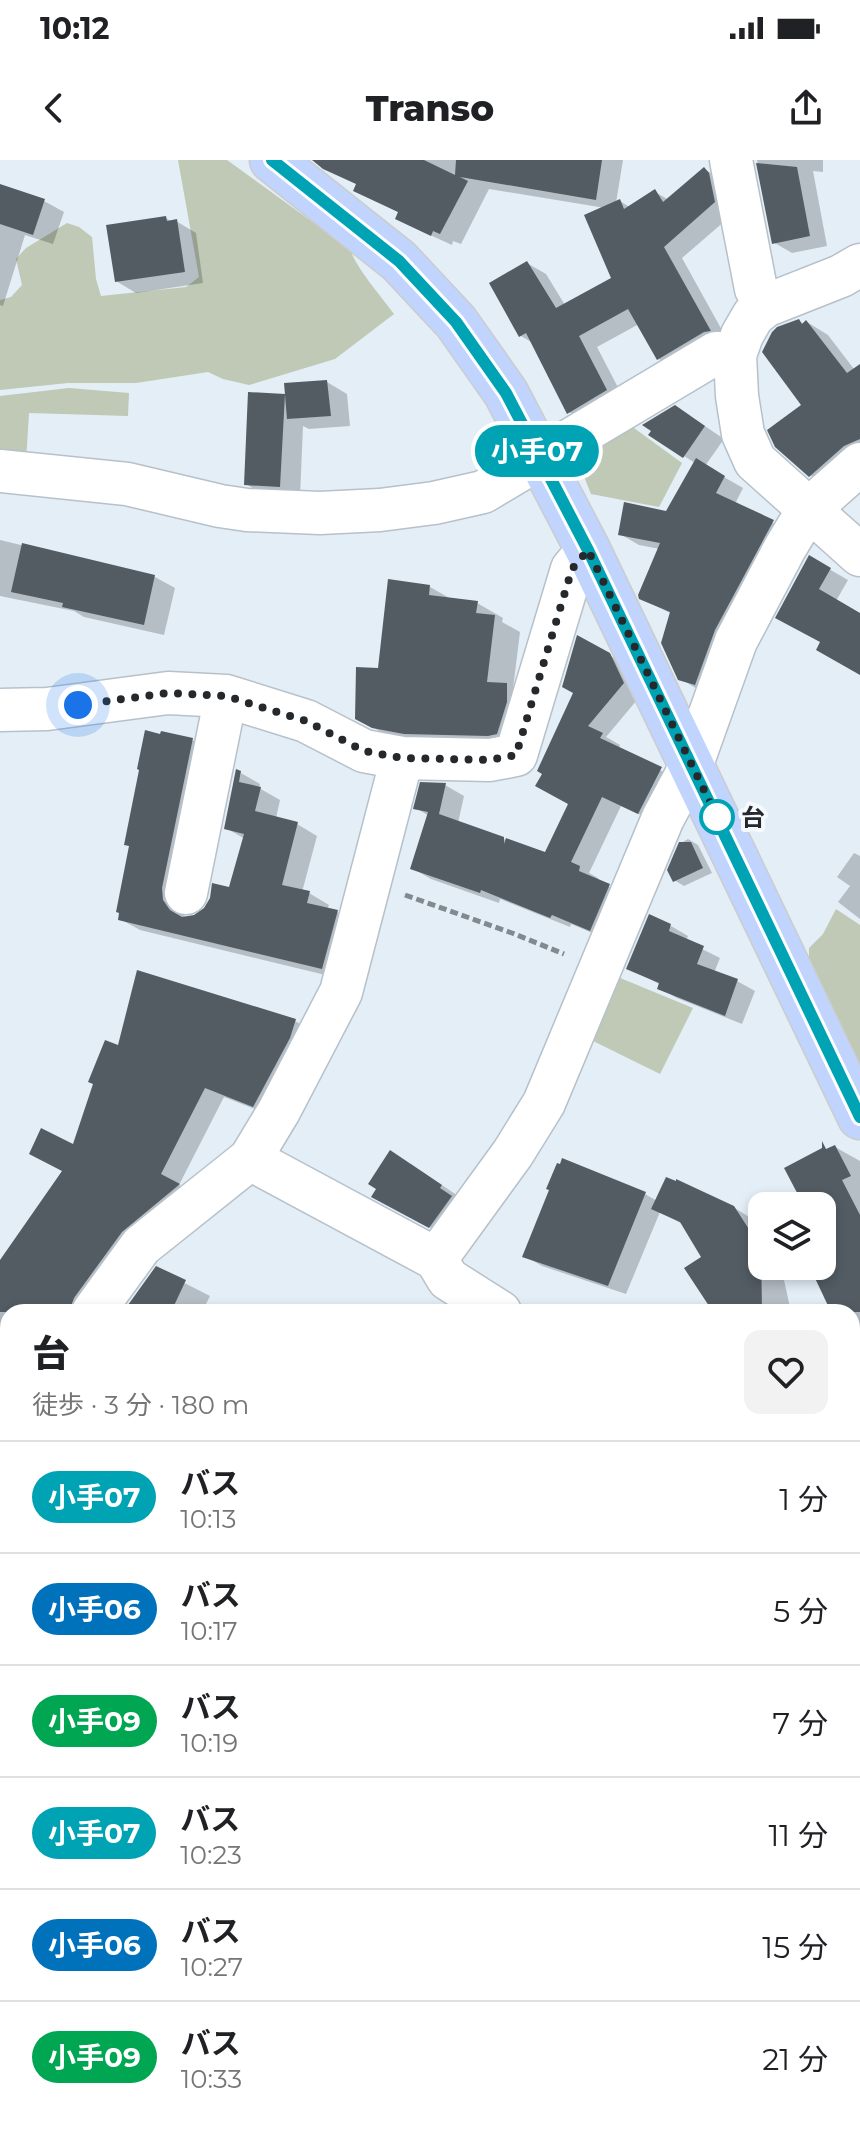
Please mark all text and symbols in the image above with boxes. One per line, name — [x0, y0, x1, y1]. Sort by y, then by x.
text: 10:12 — [40, 10, 109, 47]
icon: back — [32, 86, 76, 130]
text: Transo — [366, 86, 494, 130]
icon: share — [784, 86, 828, 130]
line badge: 小手07 — [481, 425, 593, 477]
text: 小手07 — [491, 434, 583, 468]
your location — [58, 685, 98, 725]
marker: 台 — [700, 800, 734, 834]
place label: 台 — [741, 803, 765, 832]
map controls — [748, 1192, 836, 1280]
button: layers — [748, 1192, 836, 1280]
text: 台 — [32, 1330, 70, 1377]
button: heart — [744, 1330, 828, 1414]
text: 徒歩 · 3 分 · 180 m — [32, 1389, 249, 1421]
text: バス — [180, 1465, 240, 1502]
text: 小手07 — [48, 1480, 140, 1514]
text: 1 分 — [779, 1481, 828, 1518]
text: 10:13 — [180, 1503, 236, 1535]
text: バス — [181, 1577, 241, 1614]
text: 小手06 — [48, 1592, 141, 1626]
text: 5 分 — [773, 1593, 828, 1630]
text: 10:17 — [181, 1615, 238, 1647]
text: バス — [181, 1689, 241, 1726]
text: 小手09 — [48, 1704, 141, 1738]
text: 7 分 — [772, 1705, 828, 1742]
text: 10:19 — [181, 1727, 238, 1759]
text: バス — [180, 1801, 240, 1838]
text: 小手07 — [48, 1816, 140, 1850]
text: 11 分 — [768, 1817, 828, 1854]
text: 10:23 — [180, 1839, 242, 1871]
text: バス — [181, 1913, 241, 1950]
text: 小手06 — [48, 1928, 141, 1962]
text: 15 分 — [762, 1929, 828, 1966]
text: 10:27 — [181, 1951, 243, 1983]
text: バス — [181, 2025, 241, 2062]
text: 小手09 — [48, 2040, 141, 2074]
text: 21 分 — [762, 2041, 828, 2078]
text: 10:33 — [181, 2063, 242, 2095]

